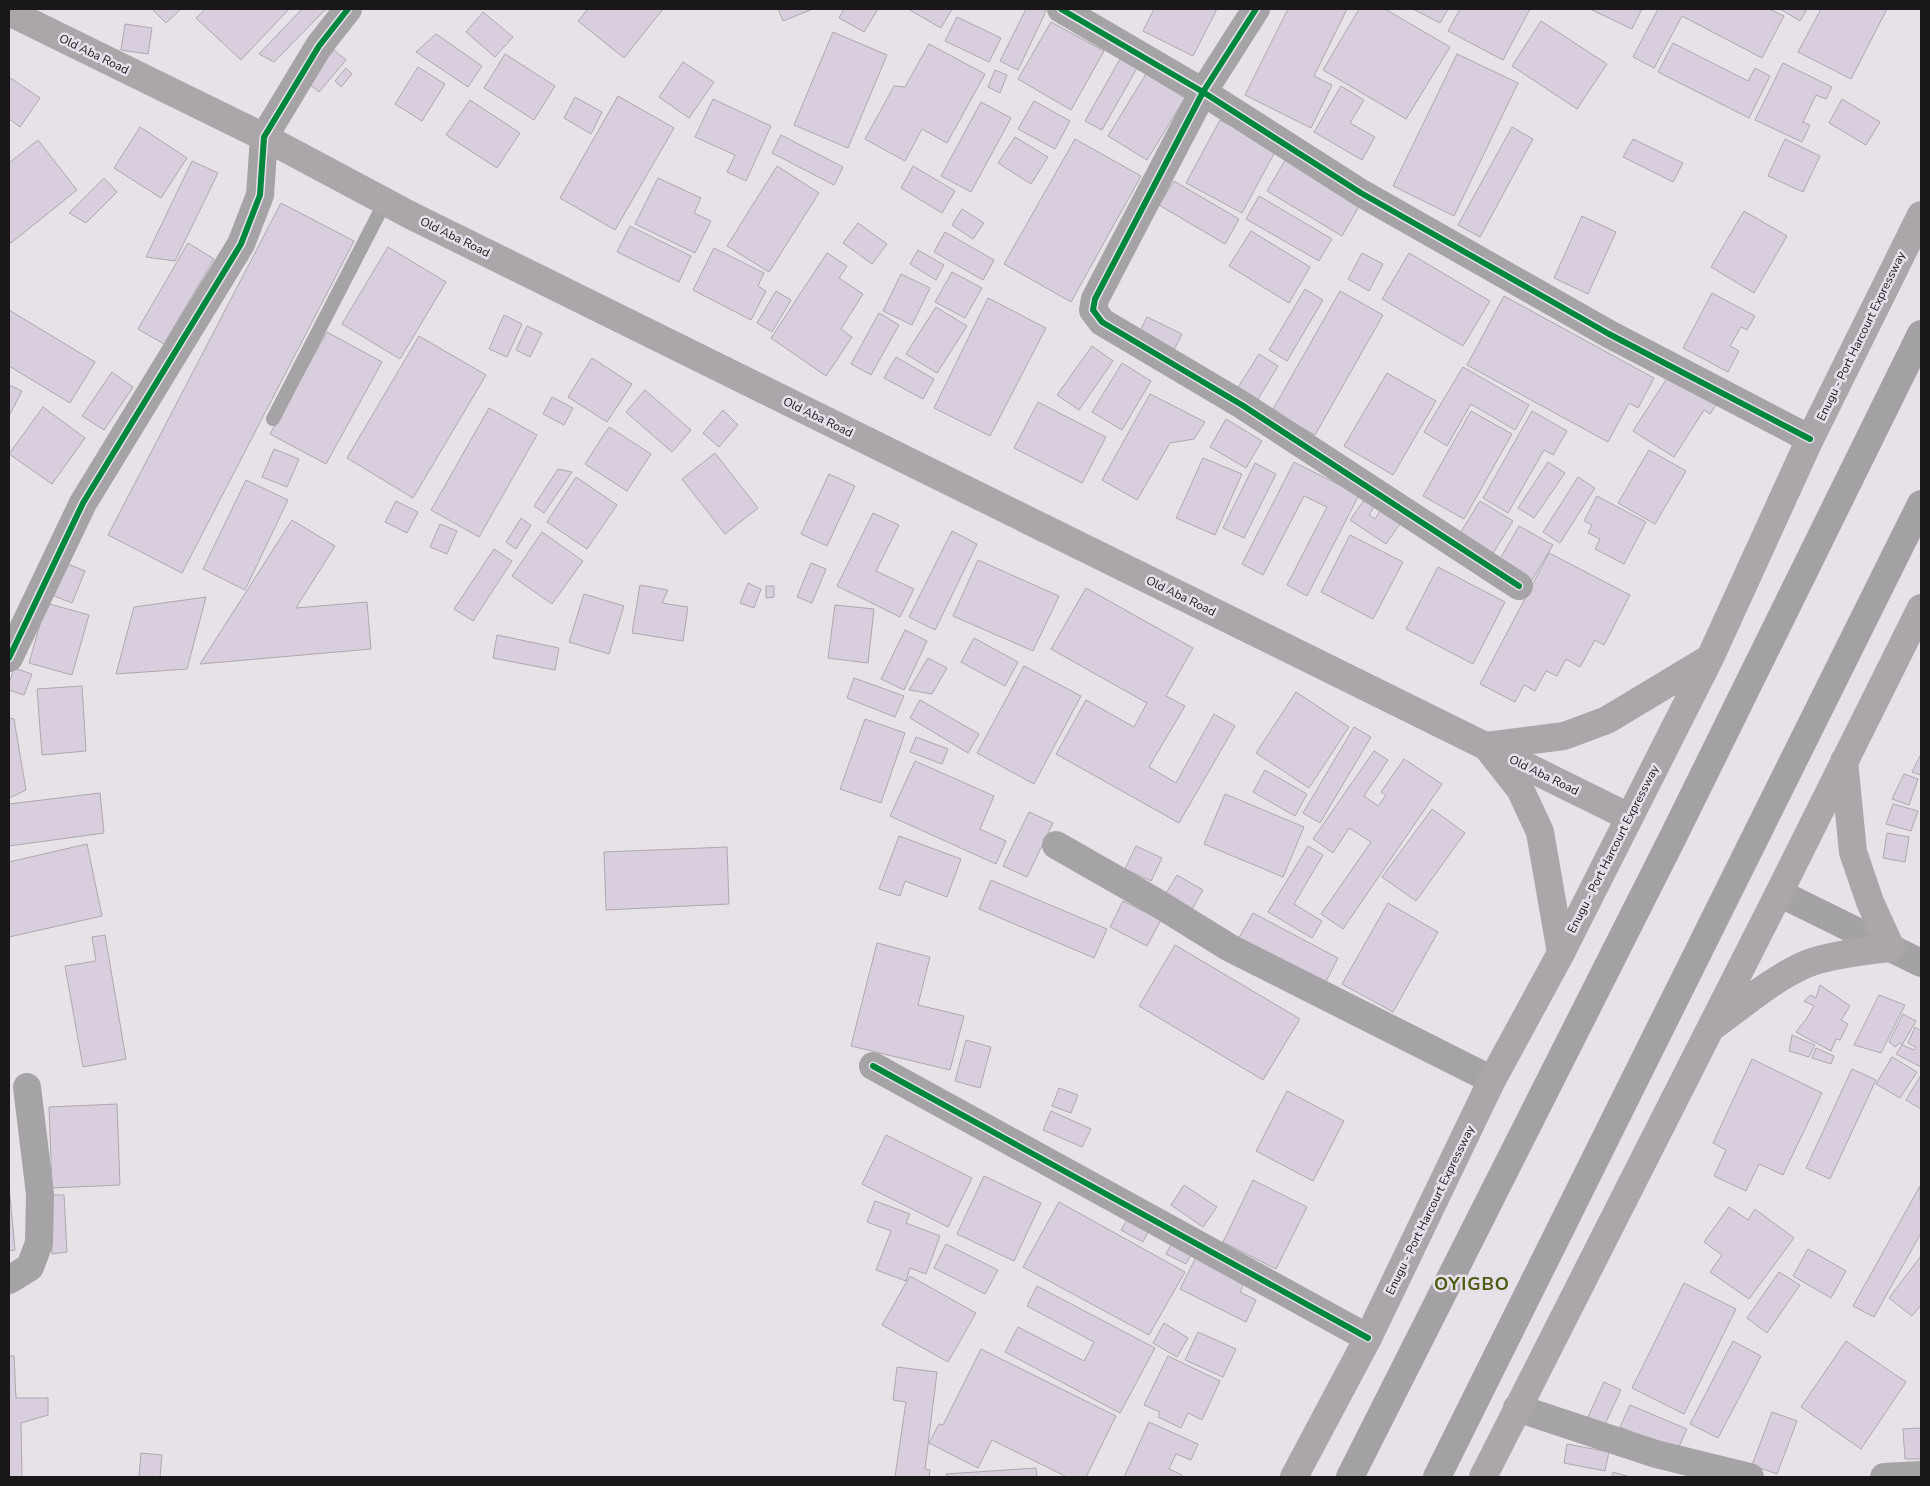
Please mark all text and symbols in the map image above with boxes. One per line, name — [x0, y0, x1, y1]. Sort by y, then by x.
street label: Old Aba Road — [56, 30, 132, 78]
street label: Old Aba Road — [417, 213, 493, 261]
street label: Enugu - Port Harcourt Expressway — [1813, 248, 1909, 423]
street label: Old Aba Road — [780, 393, 856, 441]
street label: Old Aba Road — [1143, 572, 1219, 620]
street label: Old Aba Road — [1506, 751, 1582, 799]
street label: Enugu - Port Harcourt Expressway — [1563, 761, 1663, 936]
street label: Enugu - Port Harcourt Expressway — [1382, 1122, 1478, 1297]
district label: OYIGBO — [1434, 1272, 1510, 1296]

